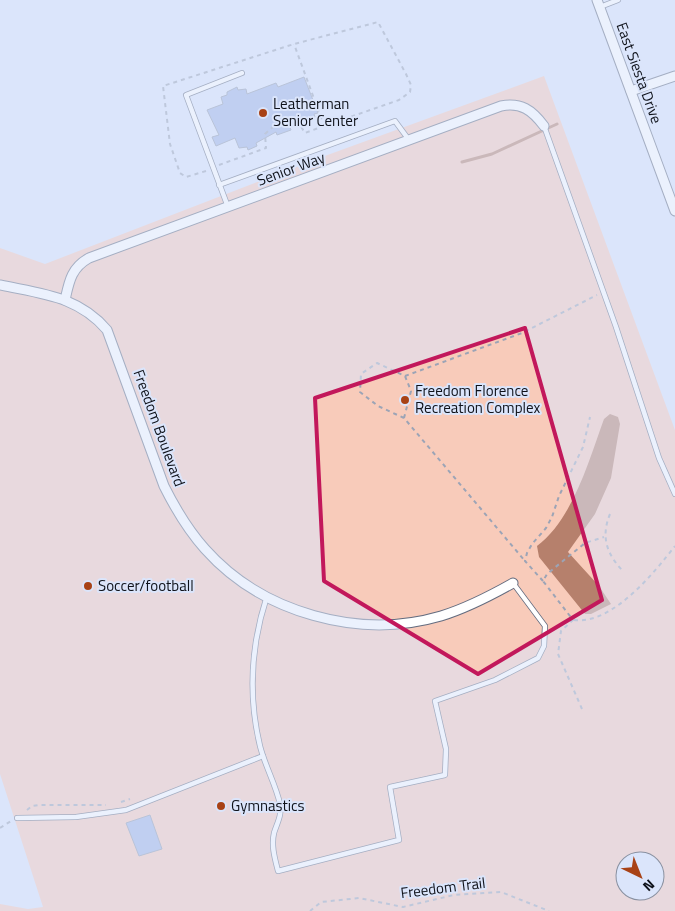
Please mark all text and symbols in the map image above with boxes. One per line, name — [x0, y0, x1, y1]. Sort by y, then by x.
street label: East Siesta Drive — [611, 19, 668, 127]
place label: Leatherman Senior Center — [273, 92, 358, 132]
marker: Leatherman Senior Center — [257, 107, 269, 119]
street label: Senior Way — [253, 146, 328, 192]
street label: Freedom Boulevard — [128, 366, 191, 490]
place label: Freedom Florence Recreation Complex — [415, 379, 541, 419]
marker: Freedom Florence Recreation Complex — [399, 394, 411, 406]
place label: Soccer/football — [98, 574, 194, 597]
marker: Soccer/football — [82, 580, 94, 592]
place label: Gymnastics — [231, 794, 305, 817]
marker: Gymnastics — [215, 800, 227, 812]
north arrow — [615, 851, 665, 901]
street label: Freedom Trail — [399, 871, 487, 904]
text: N — [638, 875, 660, 897]

